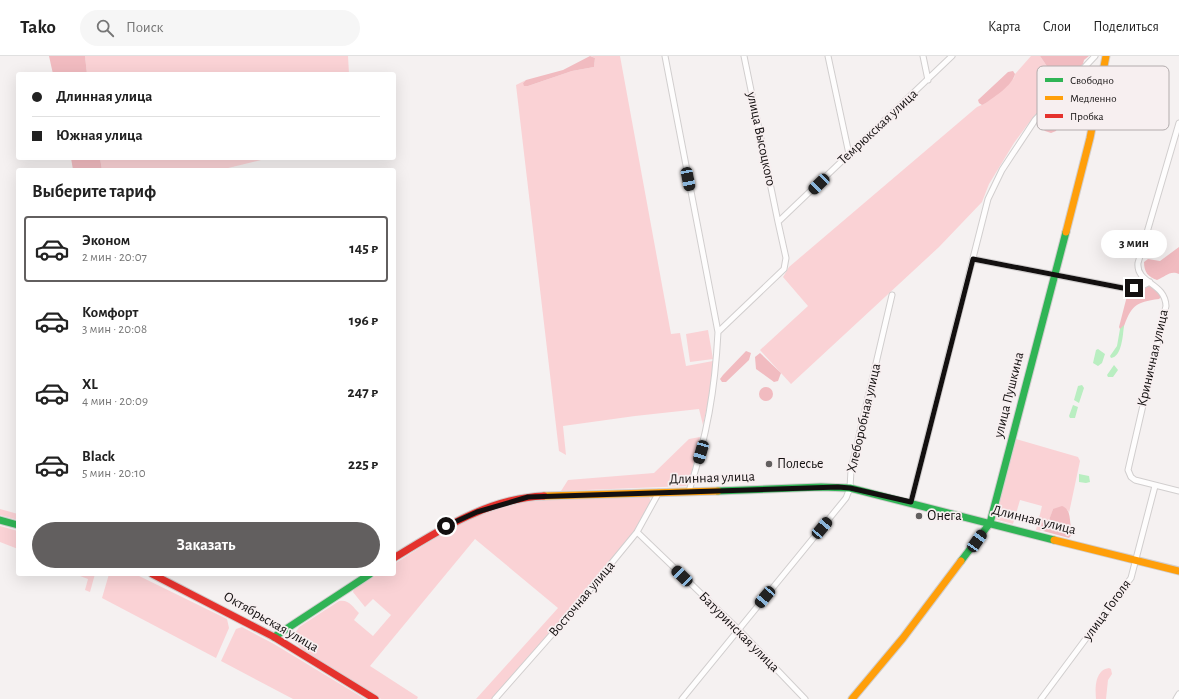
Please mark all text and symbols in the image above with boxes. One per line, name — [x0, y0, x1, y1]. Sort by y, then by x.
search box — [80, 10, 360, 46]
icon: search — [94, 17, 116, 39]
text: Tako — [20, 18, 56, 37]
text: Поиск — [126, 20, 164, 35]
text: Карта — [988, 20, 1021, 34]
text: Слои — [1043, 20, 1071, 34]
text: Поделиться — [1093, 20, 1159, 34]
legend — [1037, 66, 1169, 130]
text: Свободно — [1070, 75, 1114, 86]
street label: Темрюкская улица — [835, 86, 921, 167]
text: Длинная улица — [56, 89, 152, 104]
street label: улица Высоцкого — [744, 90, 778, 188]
text: Медленно — [1070, 93, 1117, 104]
text: Пробка — [1070, 111, 1103, 122]
text: Южная улица — [56, 128, 143, 143]
car — [680, 166, 696, 192]
car — [806, 171, 832, 197]
text: Выберите тариф — [32, 183, 156, 201]
callout: 3 мин — [1101, 230, 1167, 258]
icon: car — [34, 231, 70, 267]
text: Эконом — [82, 233, 130, 248]
text: 3 мин — [1119, 237, 1149, 250]
text: 145 ₽ — [349, 241, 378, 256]
text: 2 мин · 20:07 — [82, 251, 147, 264]
route end — [1125, 279, 1143, 297]
icon: car — [34, 303, 70, 339]
text: Комфорт — [82, 305, 138, 320]
street label: Криничная улица — [1135, 307, 1171, 408]
text: 196 ₽ — [349, 313, 378, 328]
text: 3 мин · 20:08 — [82, 323, 147, 336]
street label: улица Пушкина — [991, 350, 1027, 440]
street label: Хлеборобная улица — [845, 361, 884, 474]
icon: car — [34, 375, 70, 411]
text: XL — [82, 377, 98, 392]
text: 247 ₽ — [348, 385, 378, 400]
text: 4 мин · 20:09 — [82, 395, 148, 408]
car — [692, 439, 710, 465]
icon: car — [34, 447, 70, 483]
text: Black — [82, 449, 115, 464]
text: 225 ₽ — [348, 457, 378, 472]
place label: Полесье — [777, 457, 824, 471]
marker: Полесье — [764, 459, 774, 469]
text: 5 мин · 20:10 — [82, 467, 146, 480]
street label: Длинная улица — [669, 469, 756, 486]
street label: Длинная улица — [991, 503, 1078, 537]
place label: Онега — [927, 509, 962, 523]
marker: Онега — [914, 511, 924, 521]
car — [810, 515, 834, 541]
route start — [437, 517, 455, 535]
button: Заказать — [32, 522, 380, 568]
car — [965, 528, 989, 554]
street label: Восточная улица — [546, 558, 618, 640]
car — [669, 563, 695, 589]
street label: улица Гоголя — [1080, 577, 1134, 644]
car — [753, 584, 777, 610]
street label: Октябрьская улица — [221, 589, 321, 655]
street label: Батуринская улица — [696, 589, 782, 675]

